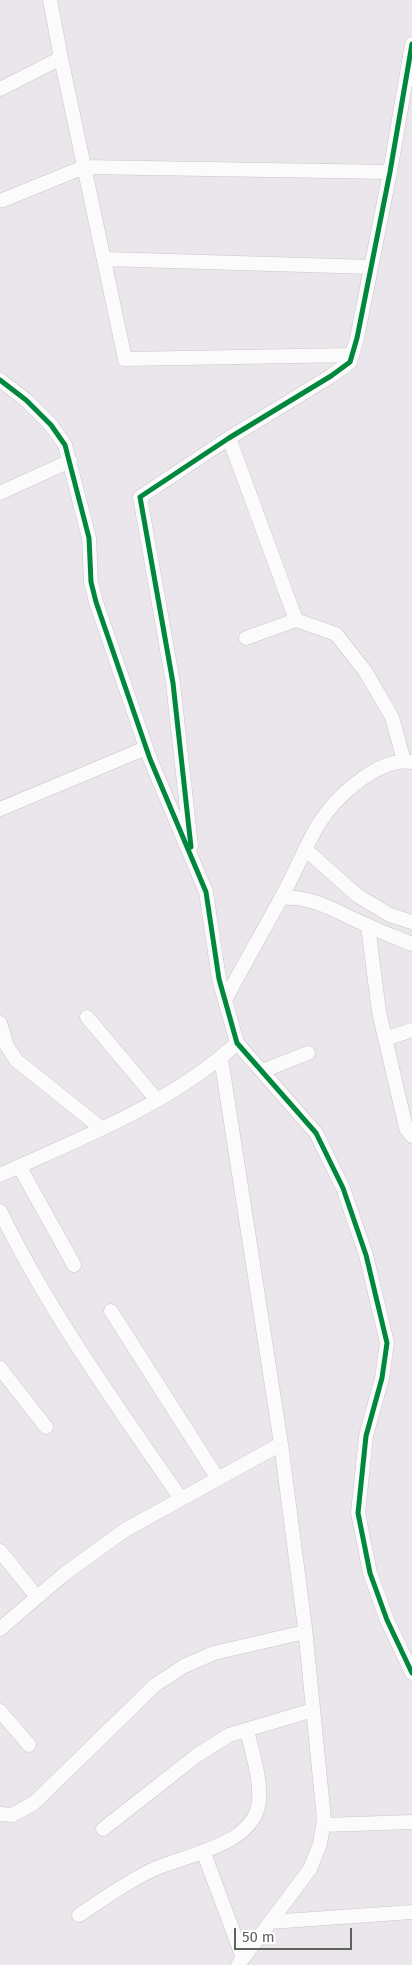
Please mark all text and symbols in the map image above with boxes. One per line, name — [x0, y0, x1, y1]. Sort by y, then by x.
scale bar — [237, 1918, 354, 1950]
text: 50 m — [242, 1928, 275, 1946]

